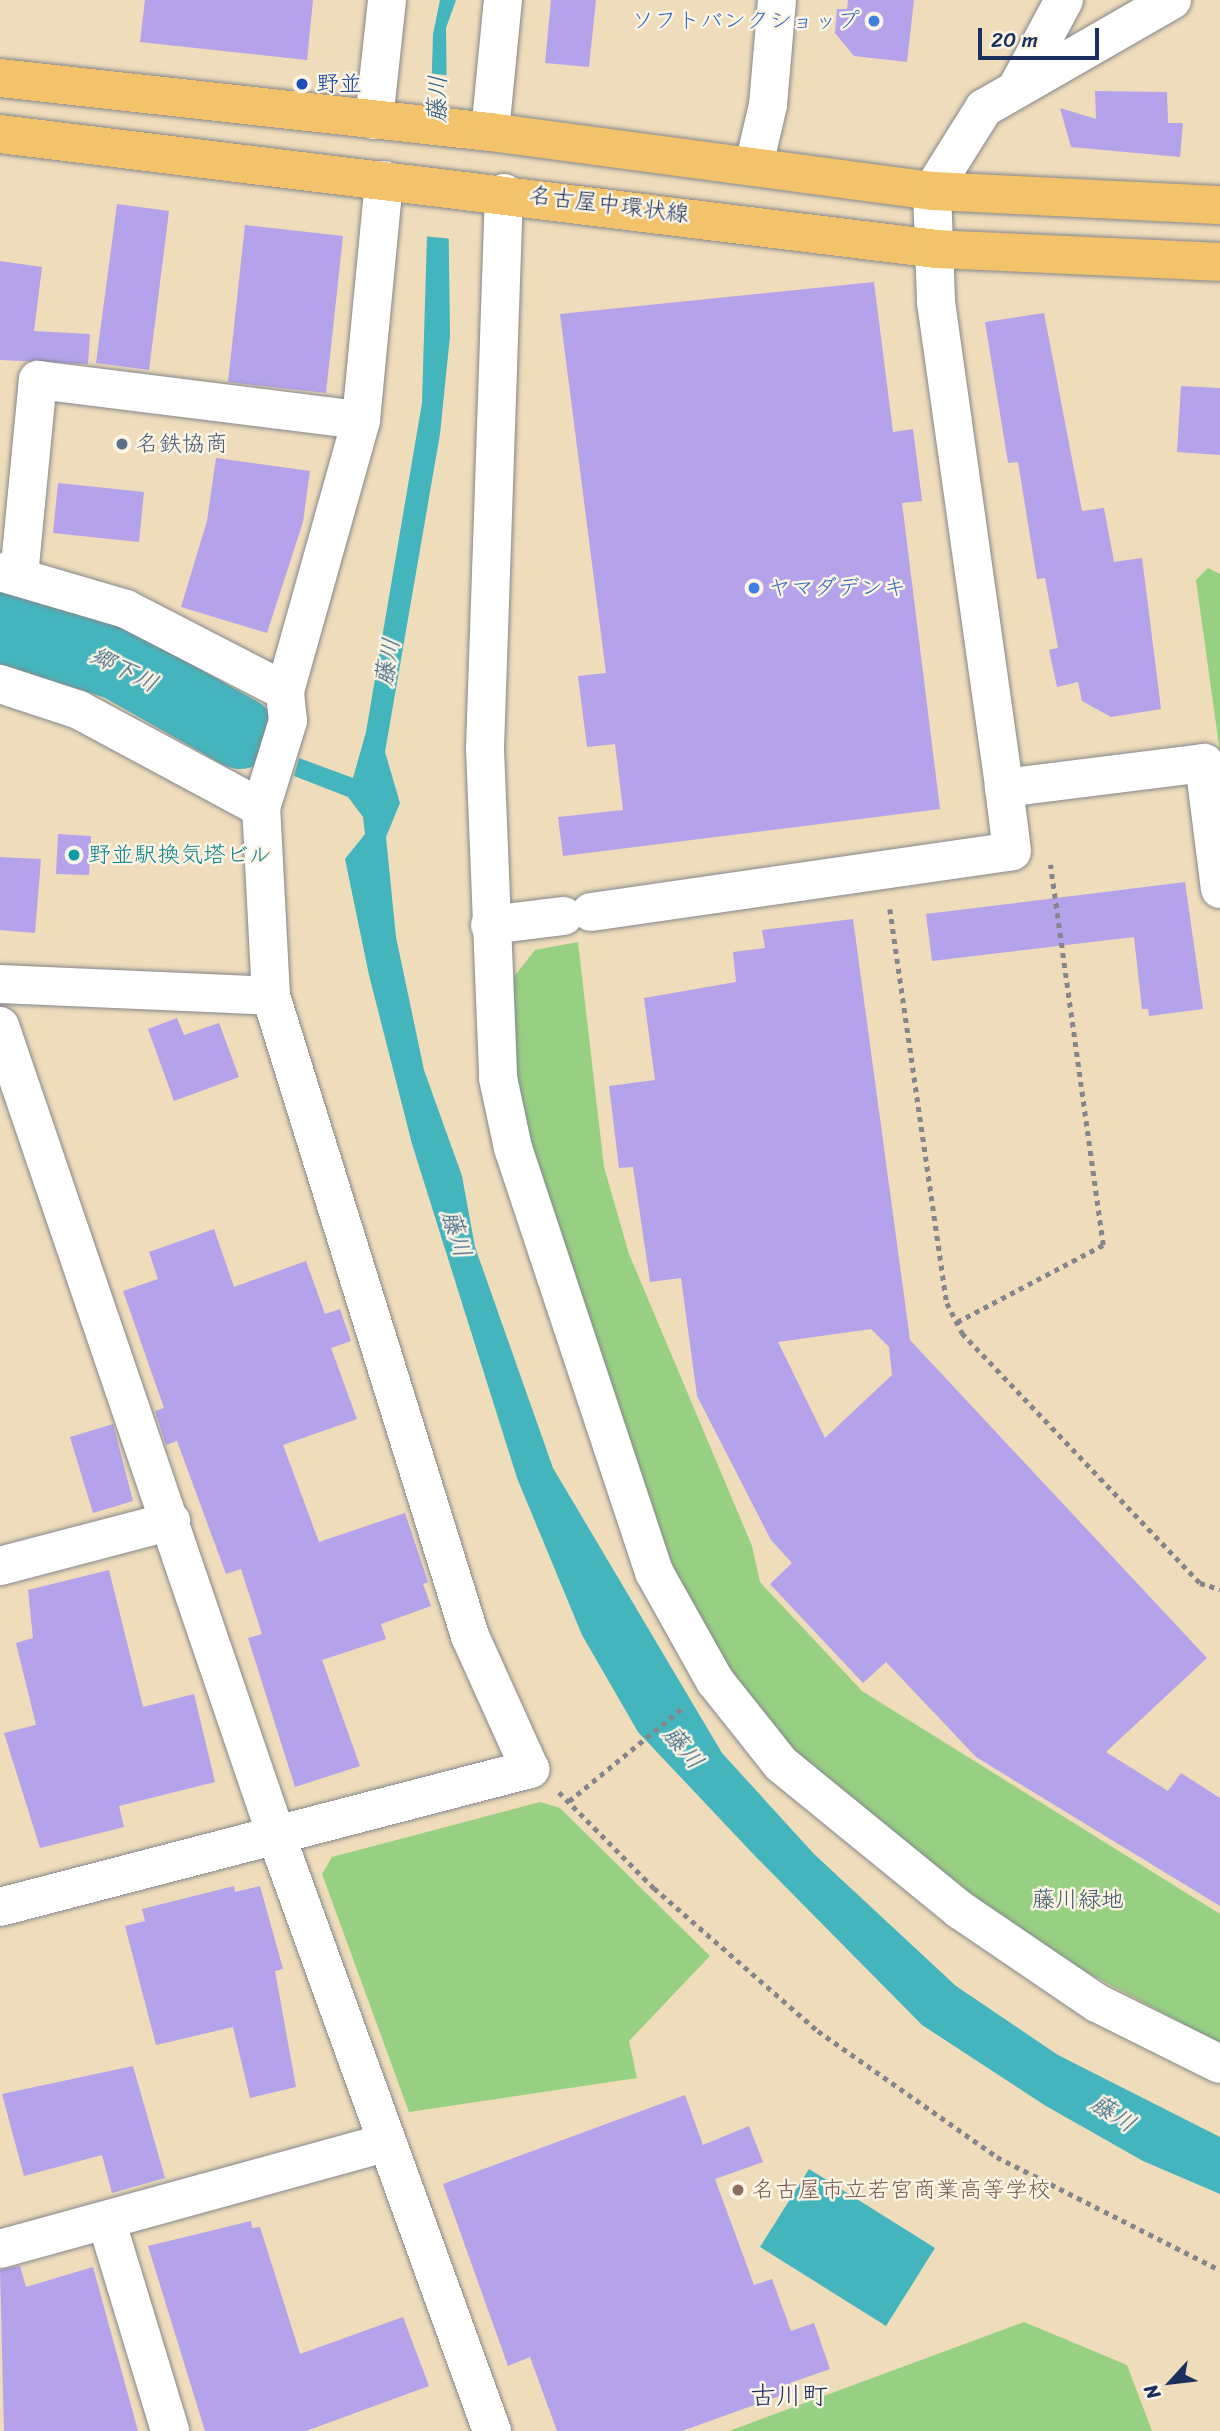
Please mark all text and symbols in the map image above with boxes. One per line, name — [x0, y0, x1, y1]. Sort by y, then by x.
place label: ソフトバンクショップ — [630, 7, 860, 35]
marker: ソフトバンクショップ — [866, 13, 882, 29]
scale bar — [982, 14, 1103, 58]
text: 20 m — [991, 21, 1038, 59]
place label: 野並 — [316, 70, 362, 98]
water label: 藤川 — [423, 75, 453, 123]
marker: 野並 — [294, 76, 310, 92]
street label: 名古屋中環状線 — [527, 181, 691, 229]
place label: 名鉄協商 — [136, 430, 228, 458]
marker: 名鉄協商 — [114, 436, 130, 452]
place label: ヤマダデンキ — [768, 574, 906, 602]
marker: ヤマダデンキ — [746, 580, 762, 596]
water label: 藤川 — [370, 636, 406, 688]
water label: 郷下川 — [85, 641, 163, 699]
place label: 野並駅換気塔ビル — [88, 841, 272, 869]
marker: 野並駅換気塔ビル — [66, 847, 82, 863]
water label: 藤川 — [435, 1207, 477, 1261]
water label: 藤川 — [657, 1720, 709, 1776]
park label: 藤川緑地 — [1032, 1886, 1124, 1914]
water label: 藤川 — [1085, 2089, 1141, 2139]
place label: 名古屋市立若宮商業高等学校 — [752, 2176, 1051, 2204]
marker: 名古屋市立若宮商業高等学校 — [730, 2182, 746, 2198]
north arrow — [1136, 2347, 1206, 2417]
text: N — [1134, 2378, 1170, 2405]
district label: 古川町 — [750, 2380, 828, 2412]

